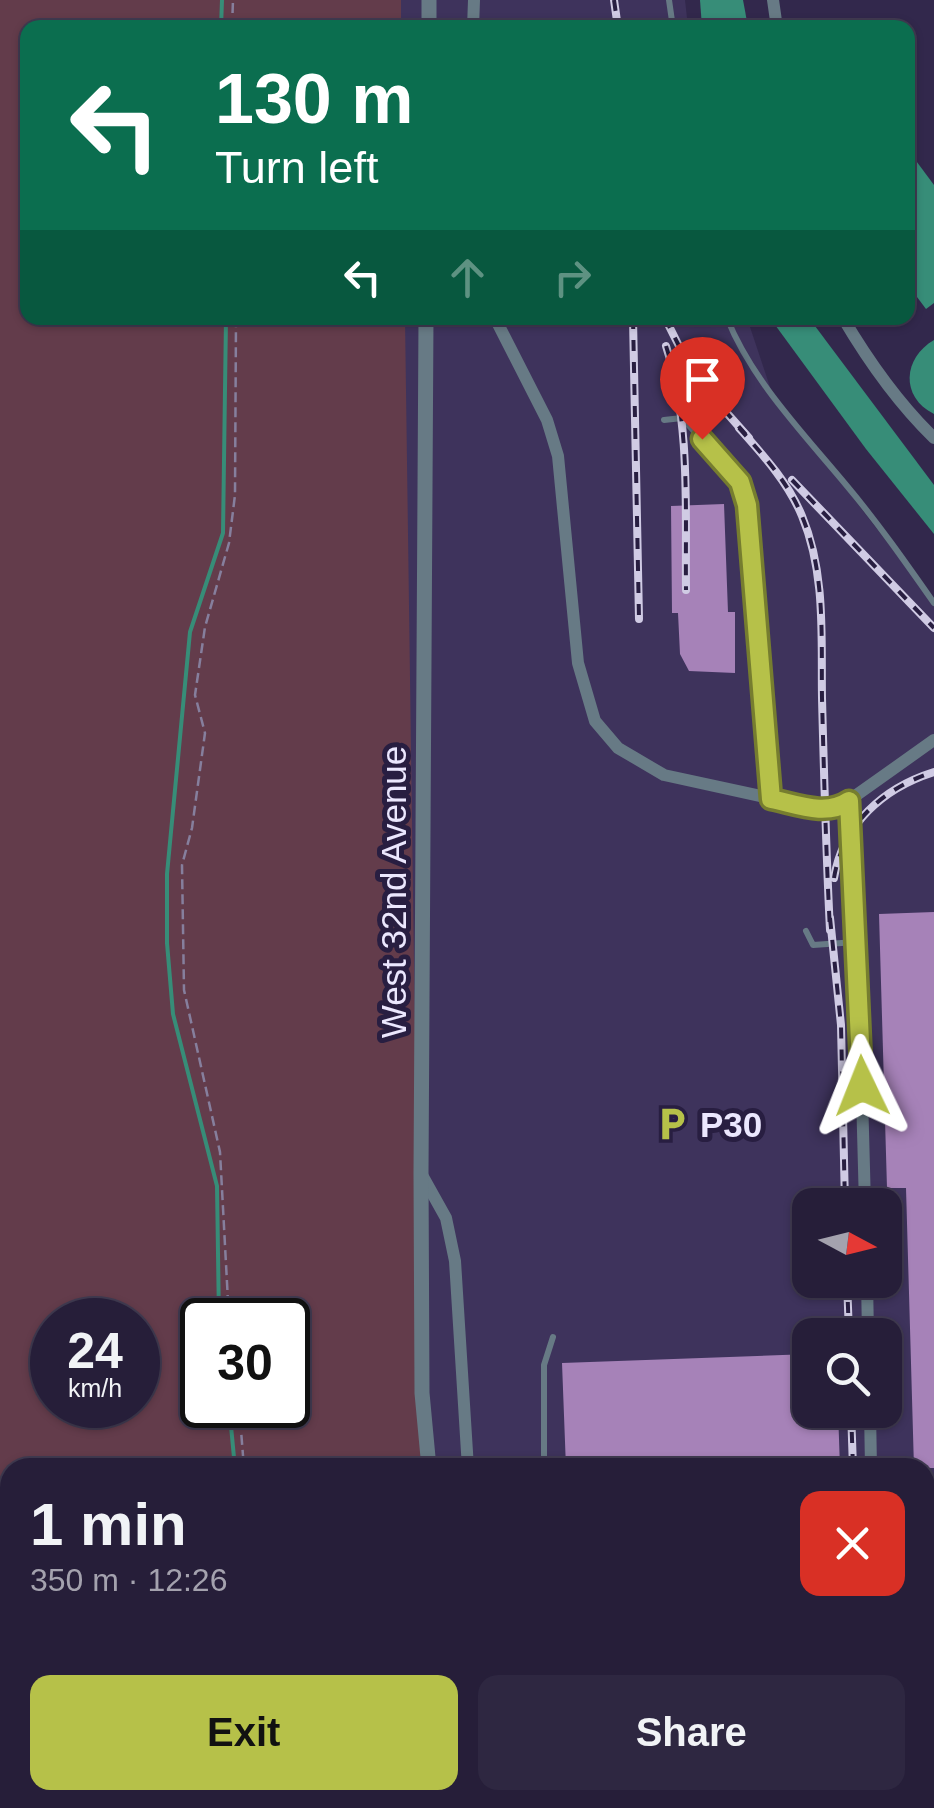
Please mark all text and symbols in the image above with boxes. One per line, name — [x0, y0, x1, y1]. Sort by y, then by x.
icon: left — [50, 60, 180, 190]
text: 130 m — [215, 60, 413, 138]
text: Turn left — [215, 142, 378, 193]
icon: left — [335, 250, 390, 305]
icon: ahead — [440, 250, 495, 305]
icon: right — [545, 250, 600, 305]
pin — [660, 337, 745, 440]
icon: arrive — [675, 352, 730, 407]
street label: West 32nd Avenue — [374, 746, 413, 1038]
position arrow — [810, 1034, 914, 1138]
parking icon: P30 — [653, 1105, 691, 1143]
place label: P30 — [700, 1105, 762, 1144]
north arrow — [792, 1188, 902, 1298]
map controls — [792, 1188, 902, 1428]
speed limit sign: 30 — [180, 1298, 310, 1428]
button: search — [792, 1318, 902, 1428]
text: 24 — [67, 1323, 123, 1379]
text: km/h — [68, 1374, 122, 1402]
text: 1 min — [30, 1491, 187, 1558]
button: close — [800, 1491, 905, 1596]
text: 350 m · 12:26 — [30, 1562, 227, 1598]
button: Exit — [30, 1675, 458, 1790]
button: Share — [478, 1675, 905, 1790]

